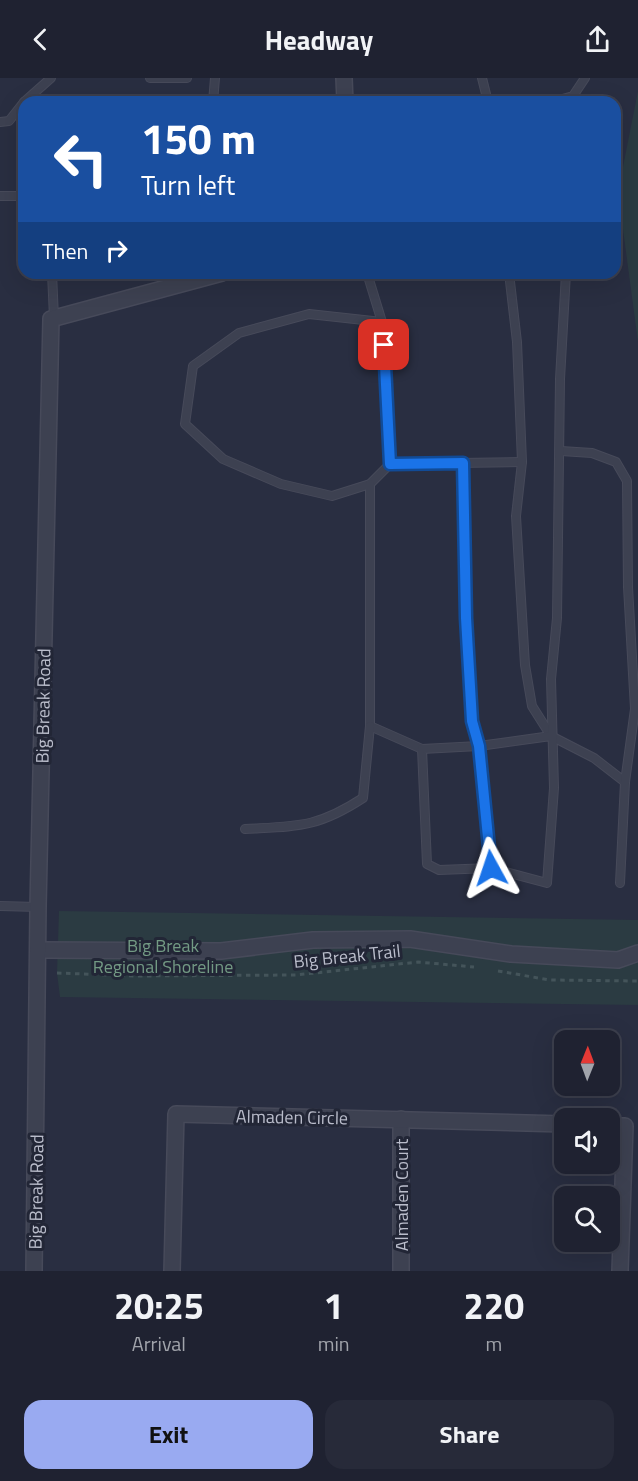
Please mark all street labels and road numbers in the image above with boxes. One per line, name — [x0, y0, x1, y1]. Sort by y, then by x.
street label: Big Break Road — [28, 648, 58, 764]
street label: Big Break Trail — [292, 937, 402, 975]
street label: Almaden Circle — [236, 1103, 348, 1131]
street label: Big Break Road — [21, 1134, 51, 1250]
street label: Almaden Court — [388, 1138, 415, 1251]

